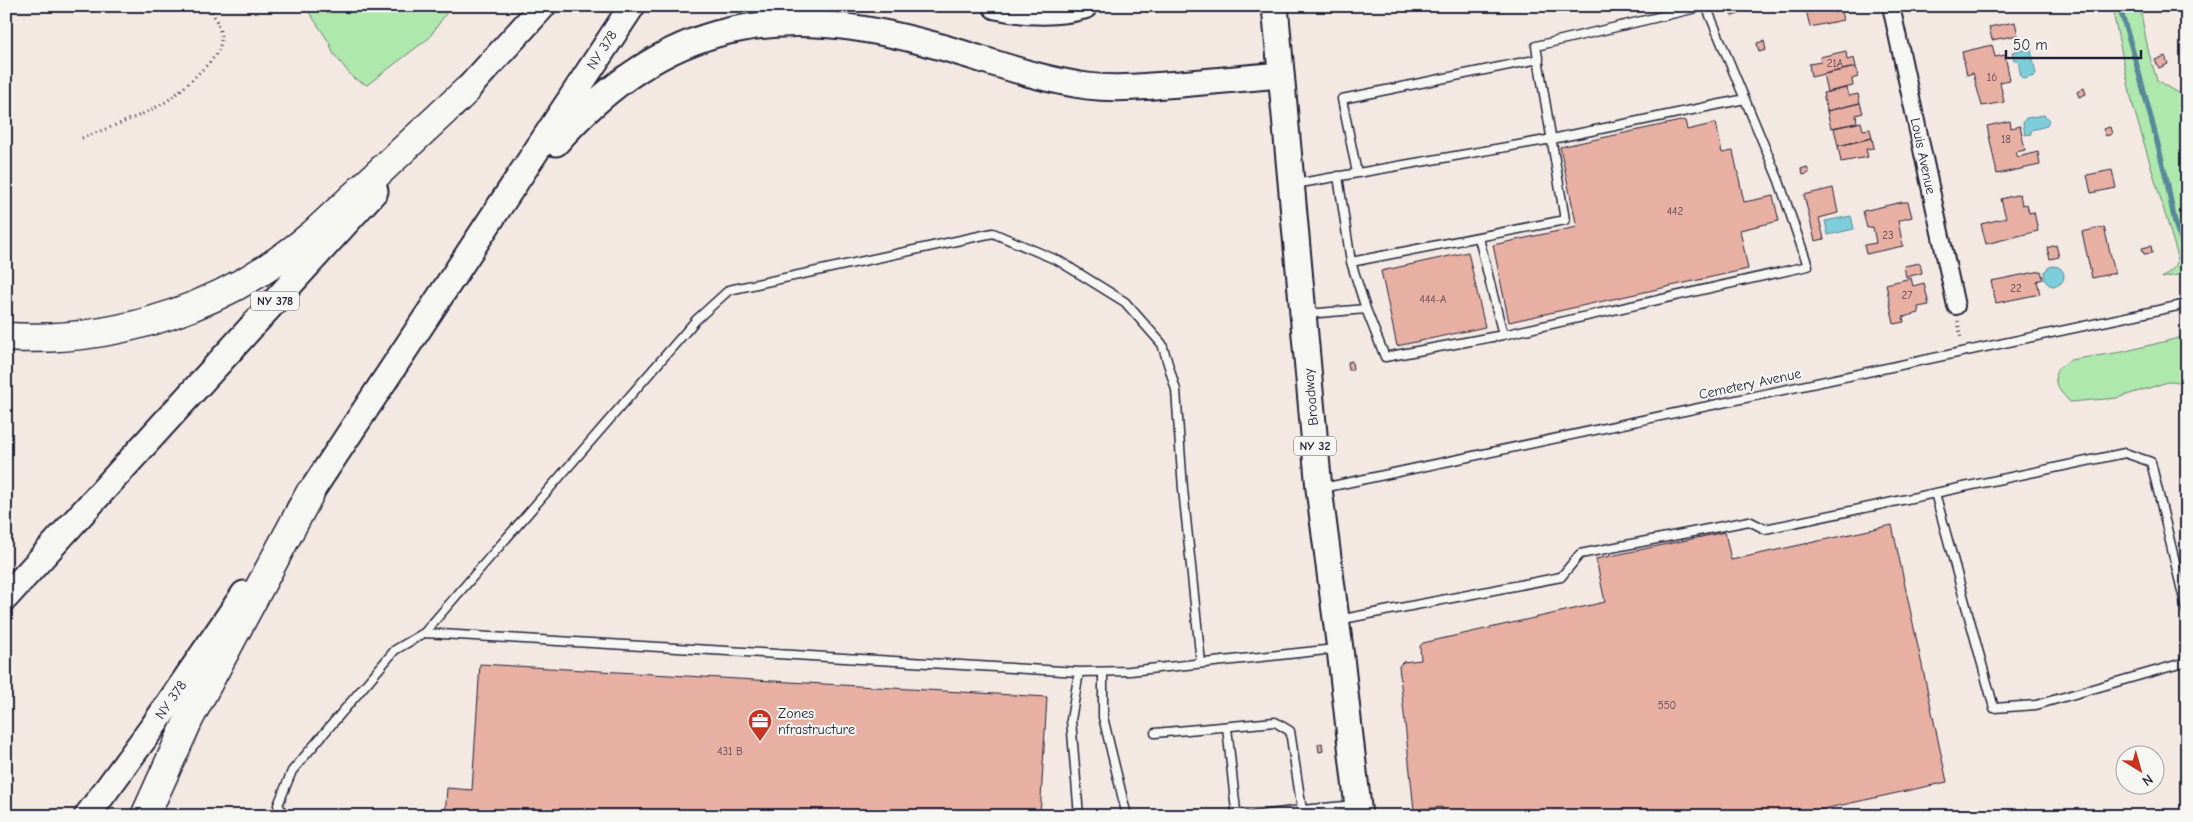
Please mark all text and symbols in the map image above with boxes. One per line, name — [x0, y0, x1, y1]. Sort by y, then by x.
street label: NY 378 — [583, 27, 621, 73]
scale bar — [2006, 28, 2140, 60]
text: 50 m — [2013, 36, 2048, 54]
house number: 21A — [1827, 57, 1844, 70]
house number: 16 — [1987, 71, 1997, 84]
street label: Louis Avenue — [1907, 116, 1939, 196]
house number: 18 — [2001, 133, 2011, 146]
house number: 442 — [1667, 205, 1683, 218]
house number: 23 — [1882, 229, 1894, 242]
house number: 22 — [2010, 282, 2022, 295]
house number: 27 — [1902, 289, 1912, 302]
road number: NY 378 — [251, 292, 299, 310]
house number: 444-A — [1420, 293, 1447, 306]
street label: Cemetery Avenue — [1697, 365, 1803, 403]
street label: Broadway — [1300, 367, 1322, 426]
road number: NY 32 — [1294, 436, 1336, 456]
street label: NY 378 — [152, 677, 190, 723]
house number: 550 — [1658, 699, 1676, 712]
place label: Zones nfrastructure — [778, 705, 855, 738]
office icon: Zones nfrastructure — [747, 708, 773, 742]
north arrow — [2116, 744, 2166, 794]
house number: 431 B — [717, 745, 743, 758]
text: N — [2139, 770, 2156, 790]

